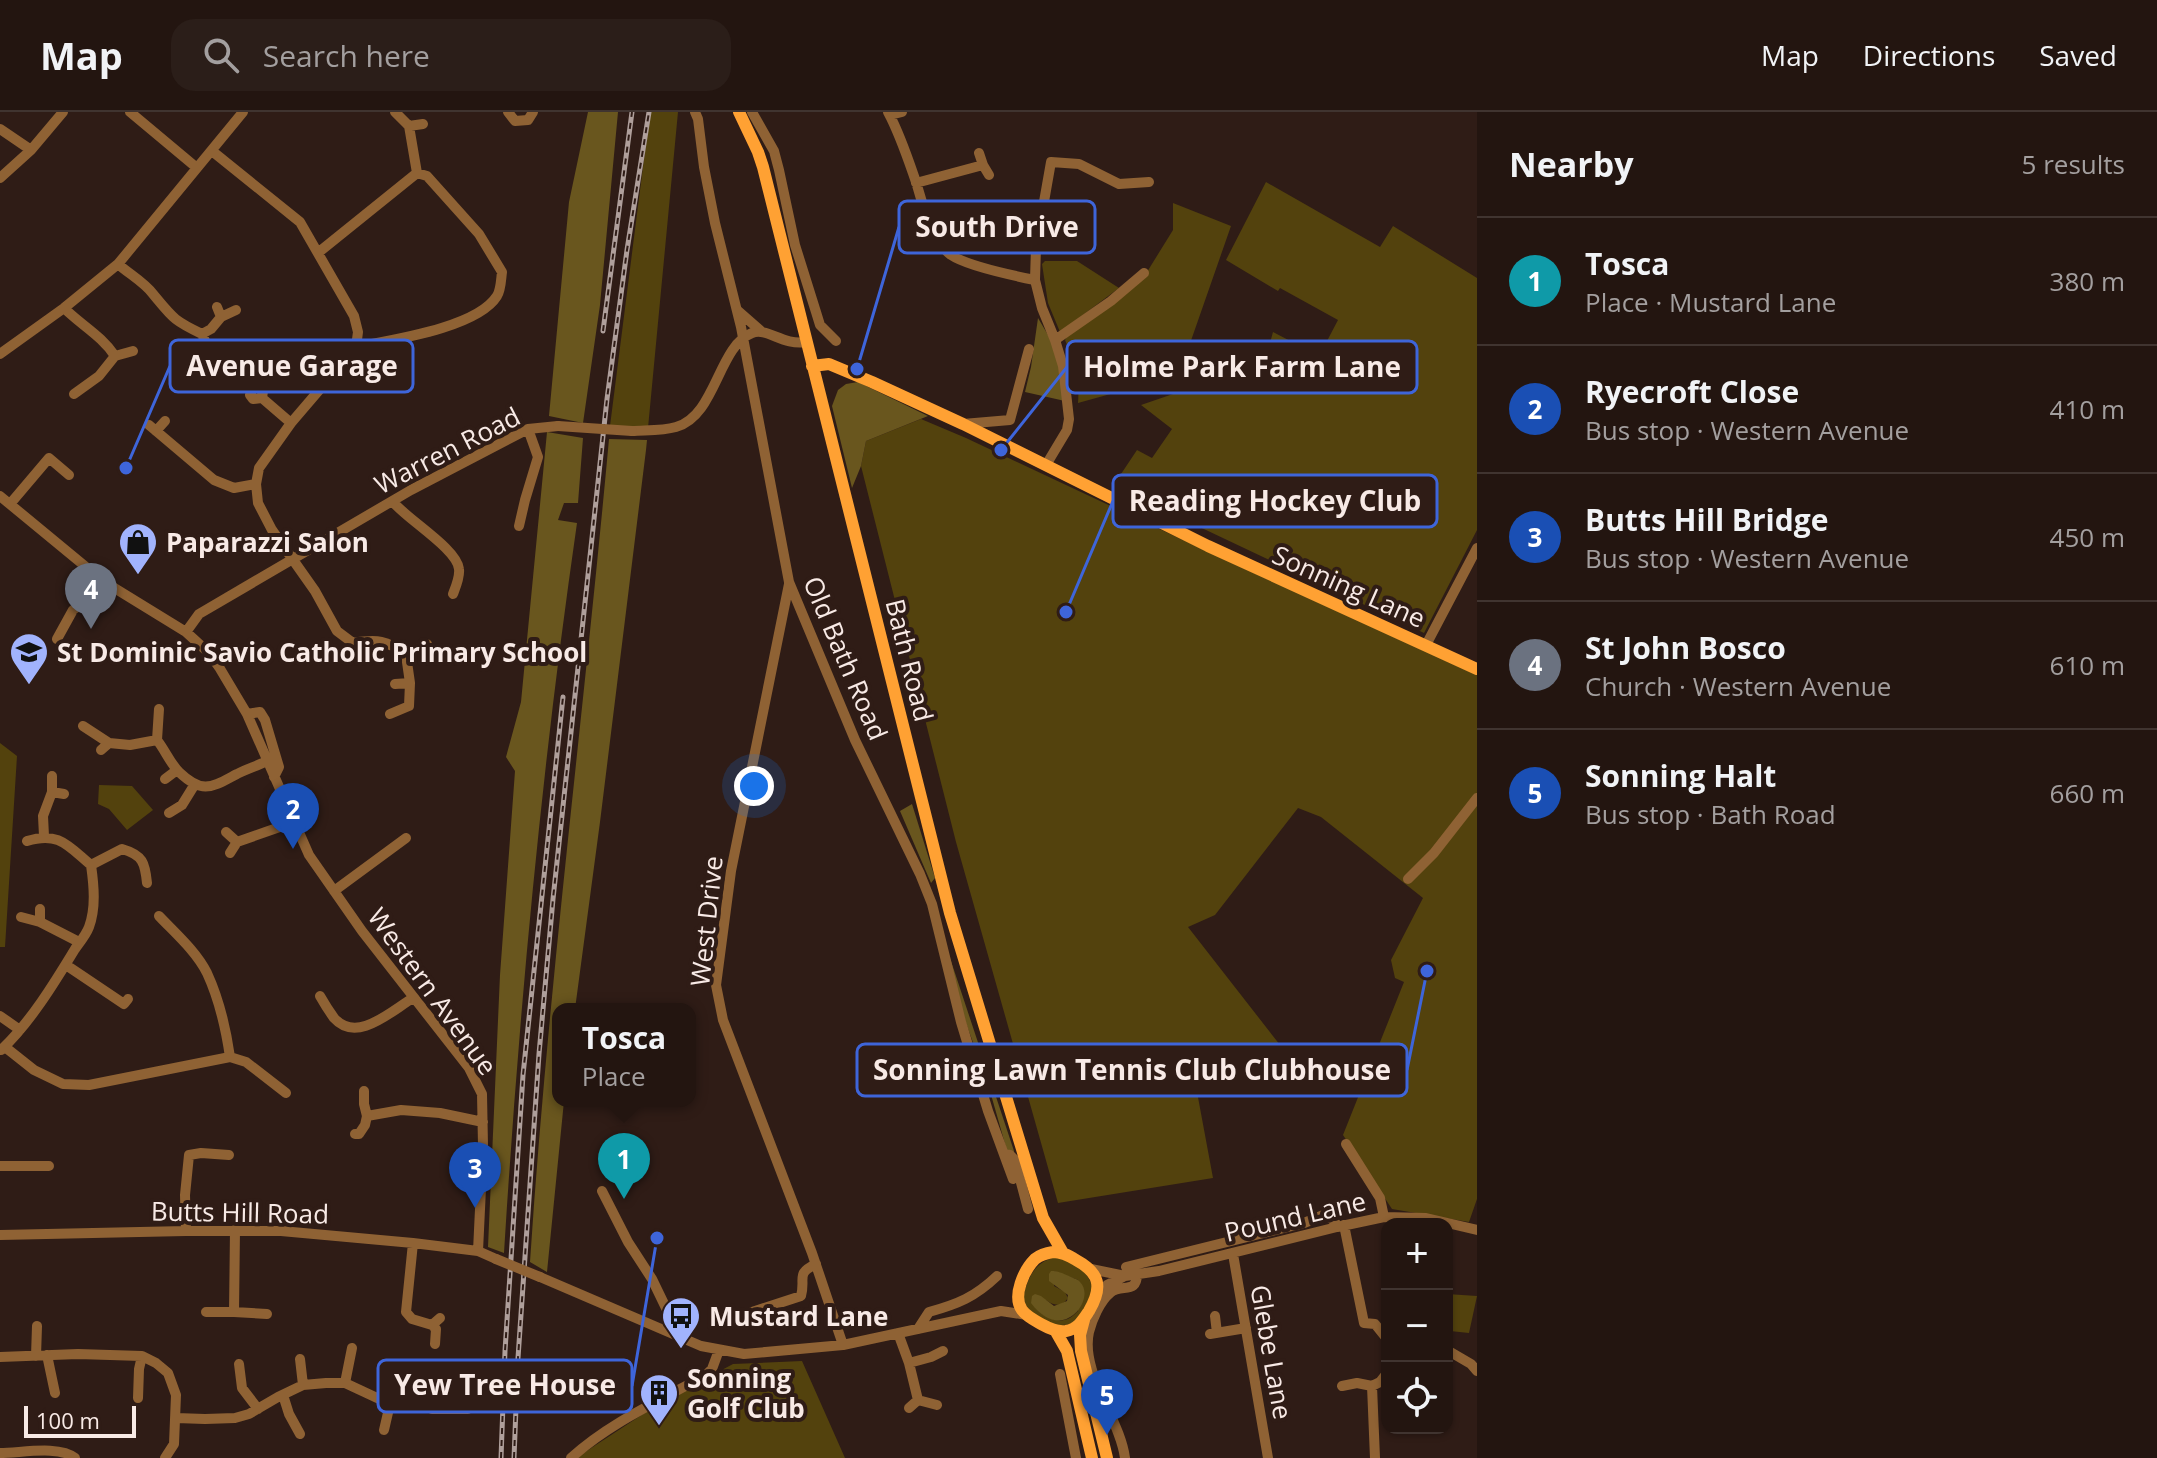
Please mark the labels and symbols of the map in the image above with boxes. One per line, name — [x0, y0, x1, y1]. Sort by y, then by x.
callout: South Drive — [899, 201, 1095, 253]
text: South Drive — [915, 207, 1079, 245]
callout: Avenue Garage — [170, 340, 413, 392]
callout: Holme Park Farm Lane — [1067, 341, 1417, 393]
text: Avenue Garage — [186, 346, 398, 384]
text: Holme Park Farm Lane — [1083, 347, 1401, 385]
street label: Warren Road — [368, 398, 526, 502]
callout: Reading Hockey Club — [1113, 475, 1437, 527]
text: Reading Hockey Club — [1129, 481, 1421, 519]
shop icon: Paparazzi Salon — [117, 521, 159, 576]
place label: Paparazzi Salon — [166, 524, 369, 560]
street label: Sonning Lane — [1267, 536, 1431, 636]
pin: 4 — [65, 563, 117, 629]
street label: Old Bath Road — [795, 571, 897, 745]
street label: Bath Road — [877, 595, 943, 725]
school or university icon: St Dominic Savio Catholic Primary School — [8, 631, 50, 686]
place label: St Dominic Savio Catholic Primary School — [57, 634, 587, 670]
your location — [734, 766, 774, 806]
pin: 2 — [267, 783, 319, 849]
street label: West Drive — [681, 854, 731, 988]
street label: Western Avenue — [360, 900, 506, 1082]
callout: Sonning Lawn Tennis Club Clubhouse — [857, 1044, 1407, 1096]
text: Sonning Lawn Tennis Club Clubhouse — [873, 1050, 1391, 1088]
pin: 1 — [598, 1133, 650, 1199]
pin: 3 — [449, 1142, 501, 1208]
street label: Pound Lane — [1221, 1182, 1369, 1250]
street label: Butts Hill Road — [151, 1192, 329, 1232]
street label: Glebe Lane — [1242, 1282, 1302, 1422]
bus stop icon: Mustard Lane — [660, 1295, 702, 1350]
place label: Mustard Lane — [709, 1298, 888, 1334]
callout: Yew Tree House — [378, 1360, 632, 1412]
place label: Sonning Golf Club — [687, 1360, 805, 1426]
text: Yew Tree House — [394, 1365, 616, 1403]
pin: 5 — [1081, 1369, 1133, 1435]
building icon: Sonning Golf Club — [638, 1372, 680, 1427]
scale bar — [24, 1402, 136, 1438]

